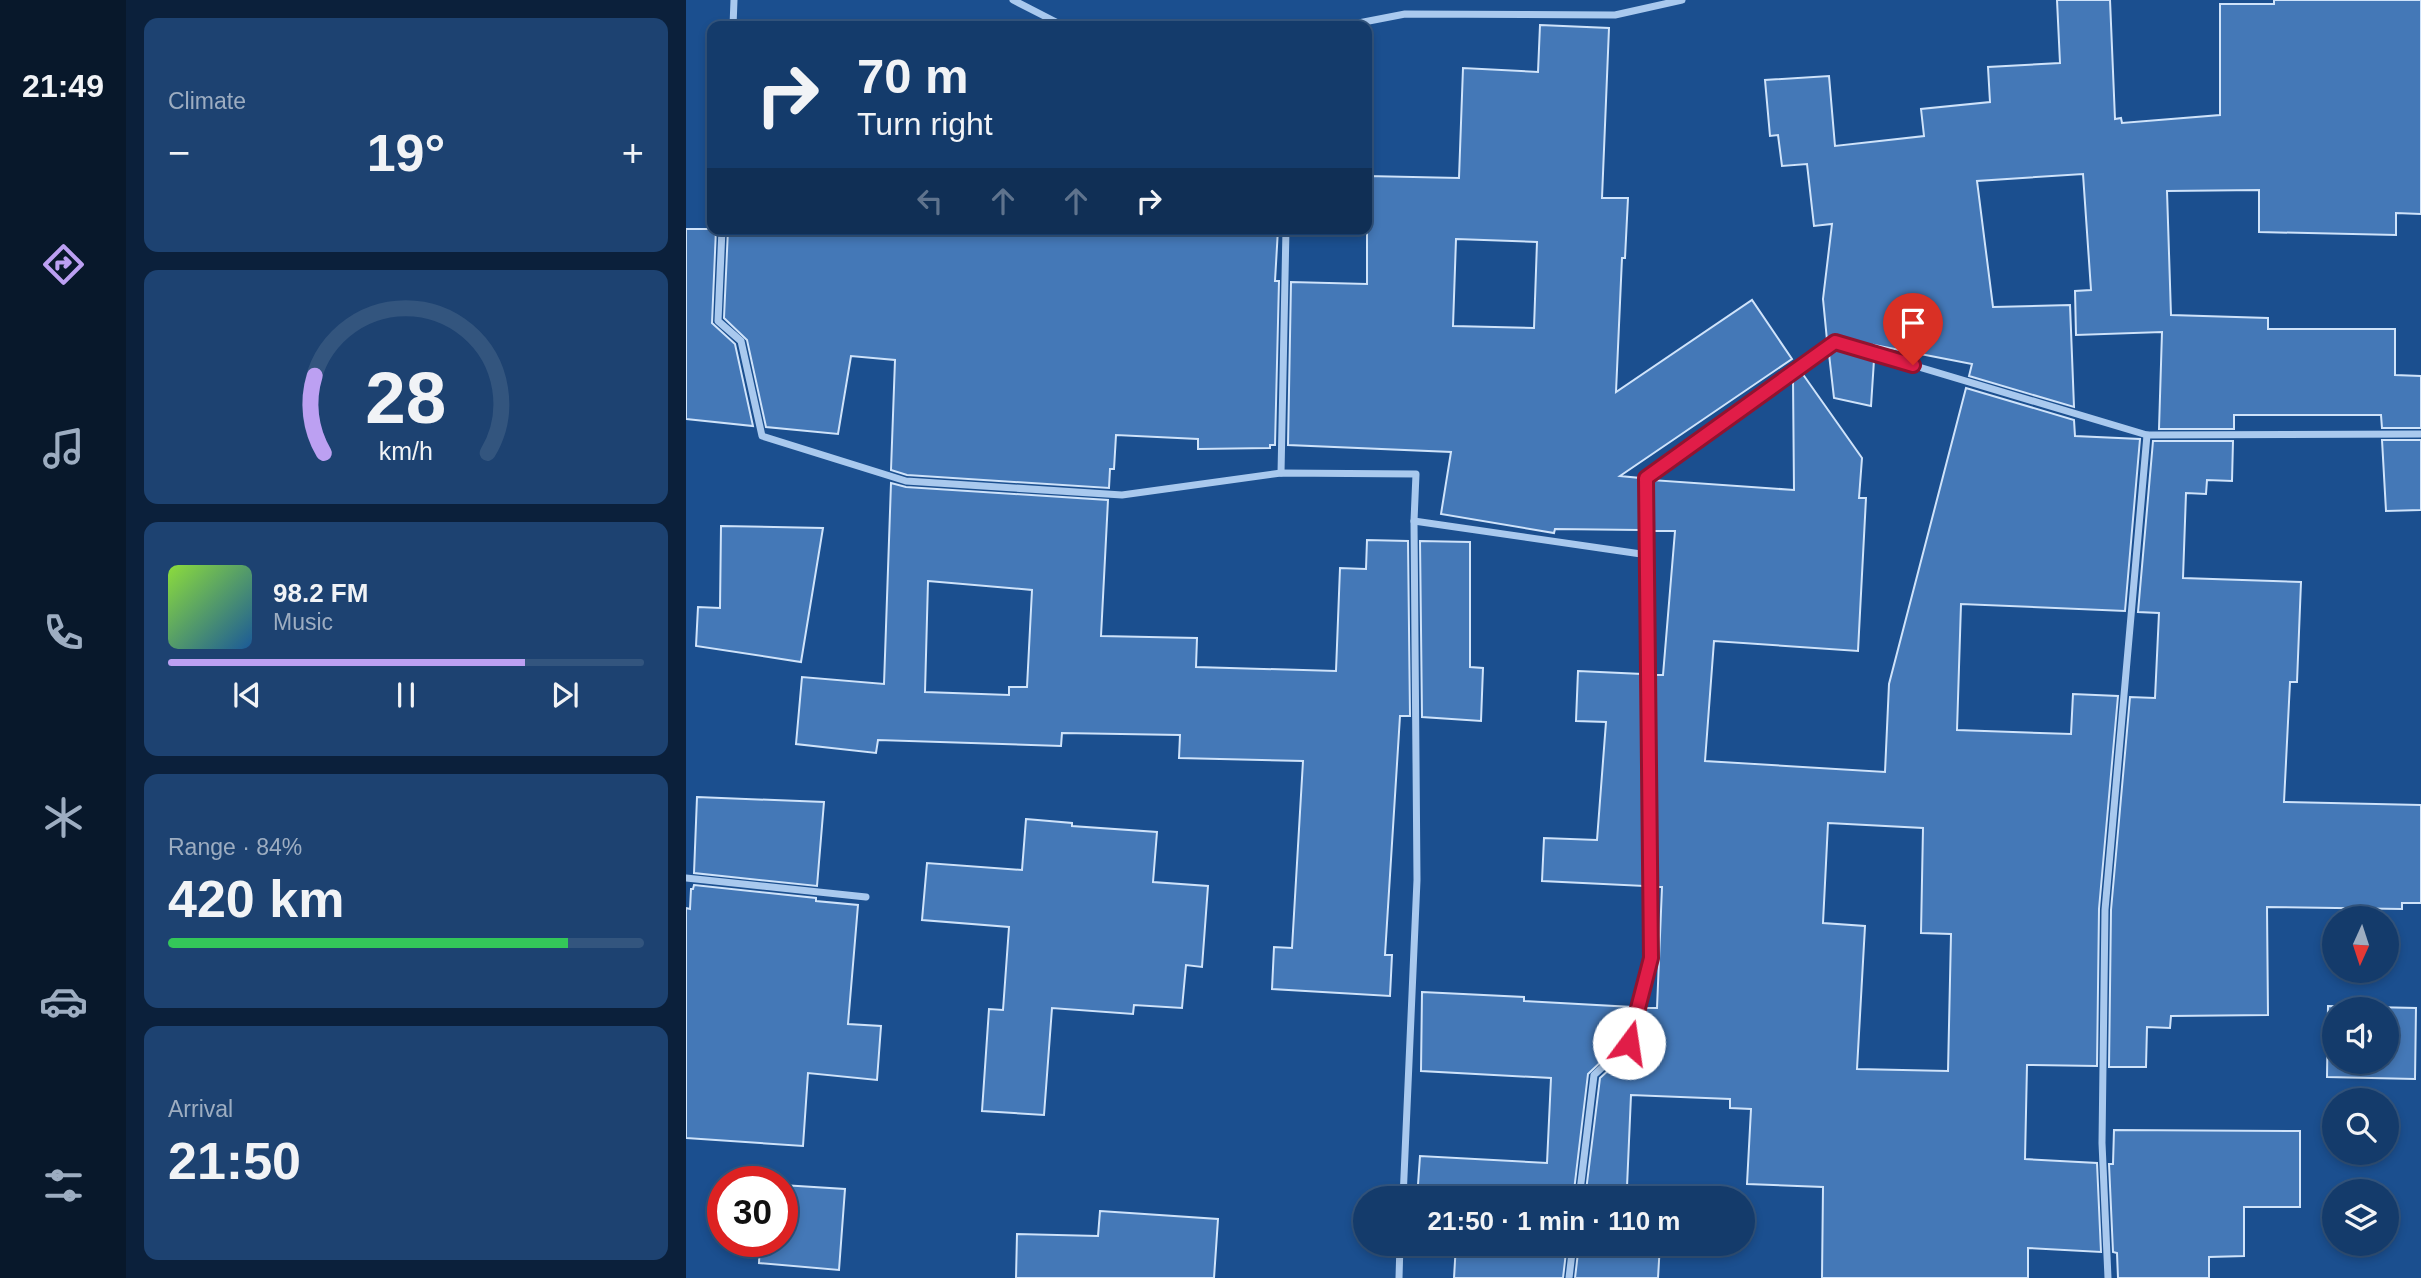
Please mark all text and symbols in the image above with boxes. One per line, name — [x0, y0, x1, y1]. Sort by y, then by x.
icon: right — [742, 49, 833, 140]
text: 70 m — [857, 49, 969, 103]
text: 21:49 — [22, 68, 104, 104]
text: Climate — [168, 88, 246, 114]
text: Turn right — [857, 106, 993, 142]
text: 19° — [367, 124, 445, 182]
text: − — [168, 132, 190, 174]
text: + — [622, 132, 644, 174]
icon: left — [911, 182, 949, 220]
icon: ahead — [984, 182, 1022, 220]
icon: ahead — [1057, 182, 1095, 220]
icon: right — [1130, 182, 1168, 220]
icon: directions — [39, 240, 88, 289]
pin — [1883, 293, 1943, 365]
icon: arrive — [1894, 304, 1932, 342]
text: 28 — [366, 357, 446, 438]
icon: music — [39, 424, 88, 473]
text: km/h — [379, 437, 433, 465]
text: 98.2 FM — [273, 578, 368, 608]
icon: phone — [39, 608, 88, 657]
text: Music — [273, 609, 333, 635]
icon: previous — [228, 676, 266, 714]
icon: pause — [387, 676, 425, 714]
icon: next — [546, 676, 584, 714]
icon: climate — [39, 793, 88, 842]
text: Range · 84% — [168, 834, 302, 860]
text: 420 km — [168, 870, 344, 928]
north arrow — [2322, 906, 2399, 984]
map controls — [2322, 906, 2399, 1256]
icon: car — [39, 977, 88, 1026]
button: sound — [2322, 997, 2399, 1074]
position arrow — [1592, 1006, 1666, 1080]
button: search — [2322, 1088, 2399, 1165]
text: Arrival — [168, 1096, 233, 1122]
text: 21:50 — [168, 1132, 301, 1190]
icon: filters — [39, 1161, 88, 1210]
speed limit sign: 30 — [707, 1166, 798, 1257]
button: layers — [2322, 1179, 2399, 1256]
text: 21:50 · 1 min · 110 m — [1428, 1206, 1680, 1236]

